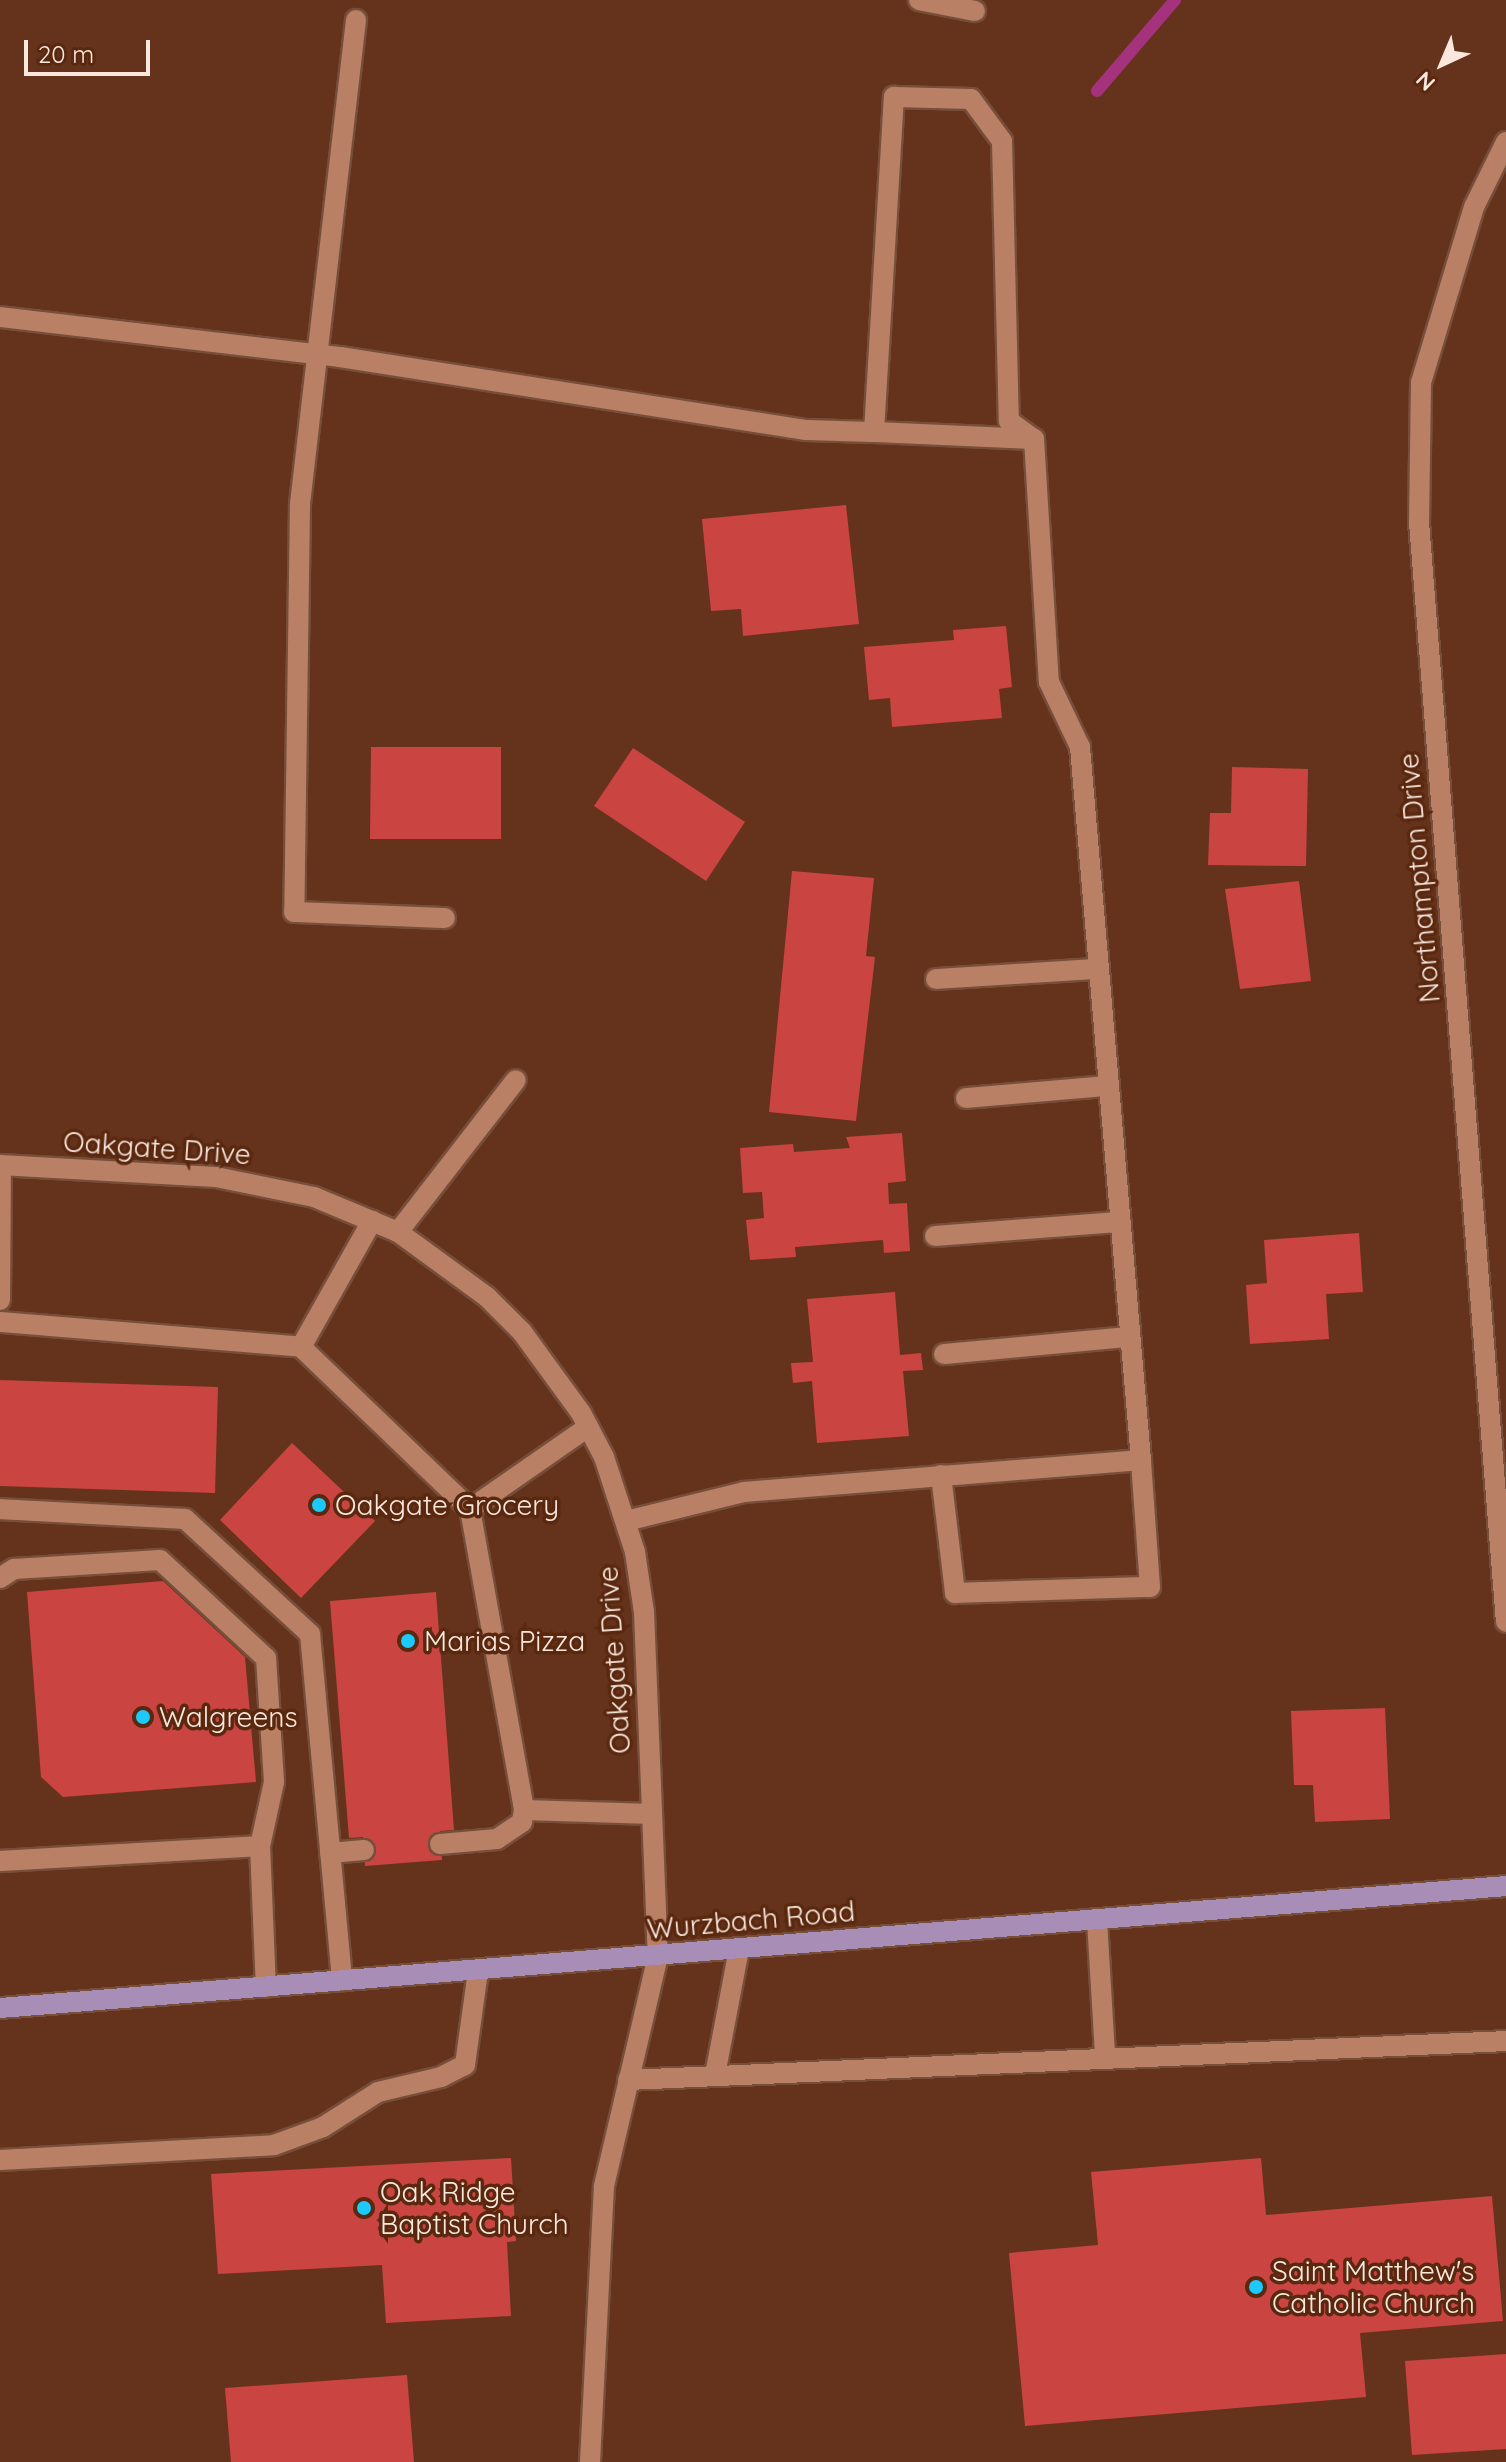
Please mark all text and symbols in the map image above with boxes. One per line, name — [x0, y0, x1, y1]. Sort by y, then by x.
scale bar — [28, 24, 154, 74]
north arrow — [1402, 24, 1482, 104]
text: 20 m — [38, 39, 94, 69]
text: N — [1410, 66, 1441, 97]
street label: Northampton Drive — [1391, 752, 1447, 1004]
street label: Oakgate Drive — [62, 1125, 252, 1171]
place label: Oakgate Grocery — [335, 1488, 559, 1522]
marker: Oakgate Grocery — [310, 1496, 328, 1514]
street label: Oakgate Drive — [591, 1565, 637, 1755]
place label: Marias Pizza — [424, 1624, 585, 1658]
marker: Marias Pizza — [399, 1632, 417, 1650]
place label: Walgreens — [159, 1700, 298, 1734]
marker: Walgreens — [134, 1708, 152, 1726]
street label: Wurzbach Road — [646, 1894, 856, 1946]
place label: Oak Ridge Baptist Church — [380, 2175, 569, 2241]
marker: Oak Ridge Baptist Church — [355, 2199, 373, 2217]
place label: Saint Matthew's Catholic Church — [1272, 2254, 1475, 2320]
marker: Saint Matthew's Catholic Church — [1247, 2278, 1265, 2296]

